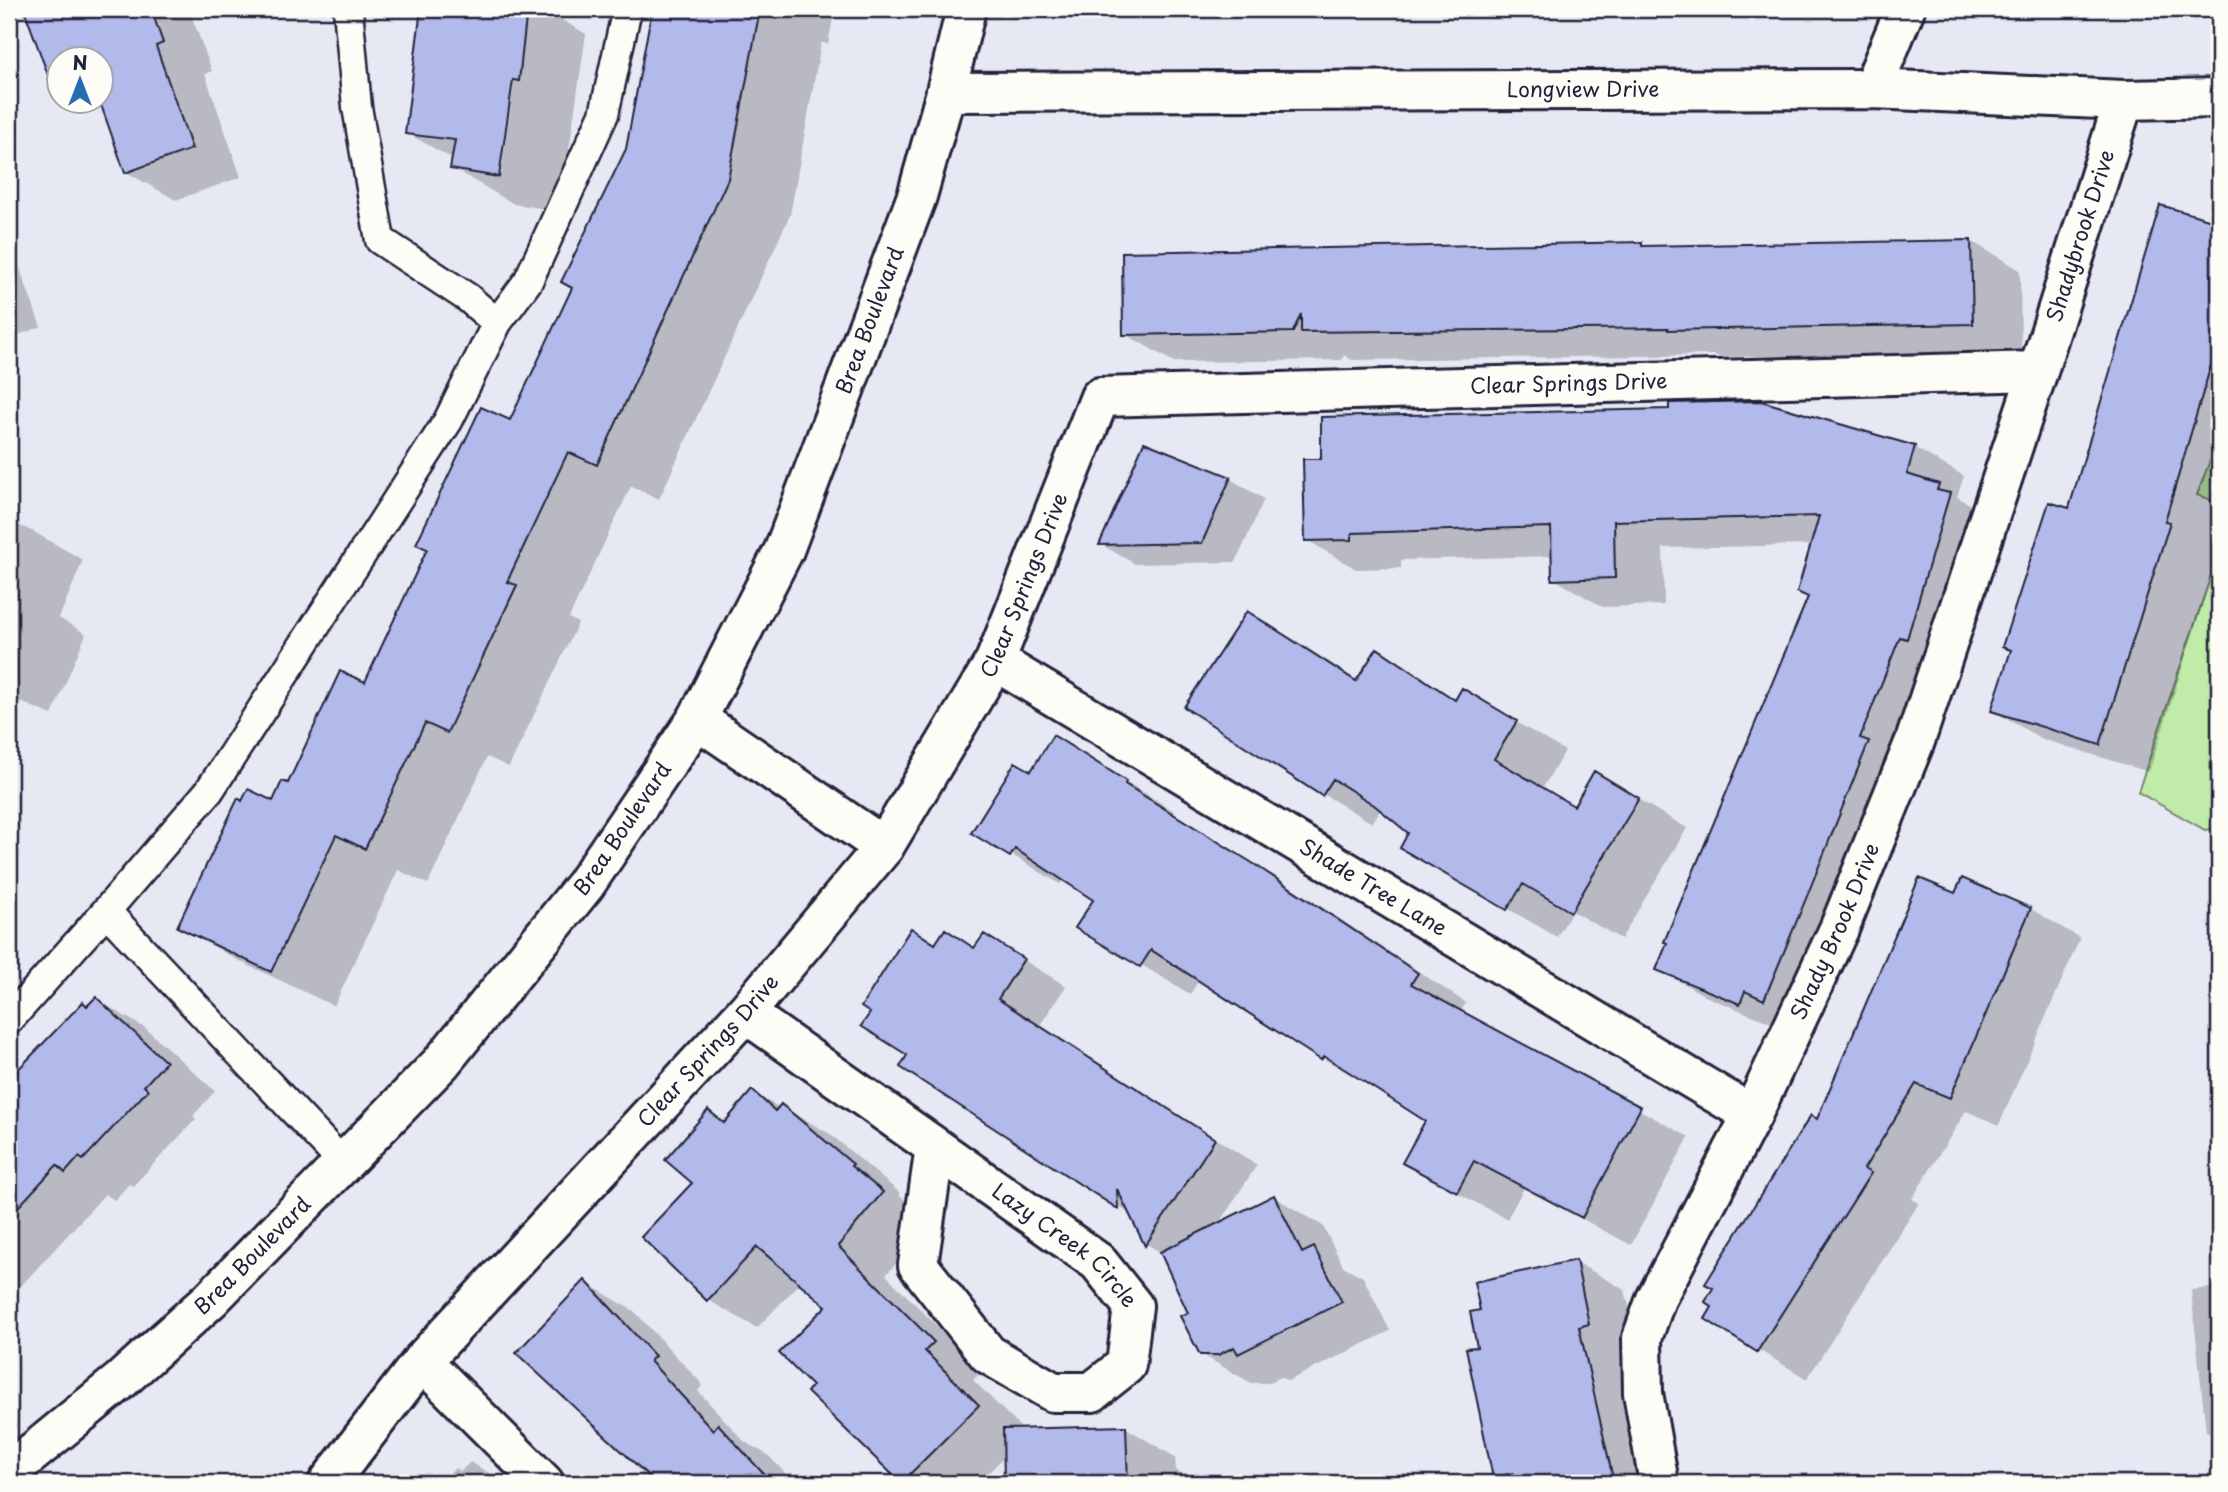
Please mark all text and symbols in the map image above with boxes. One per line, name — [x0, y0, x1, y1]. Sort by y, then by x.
north arrow — [46, 46, 116, 116]
text: N — [72, 48, 88, 76]
street label: Longview Drive — [1507, 72, 1659, 104]
street label: Shadybrook Drive — [2037, 145, 2121, 326]
street label: Brea Boulevard — [826, 242, 911, 398]
street label: Clear Springs Drive — [1470, 363, 1668, 401]
street label: Clear Springs Drive — [971, 487, 1074, 683]
street label: Brea Boulevard — [565, 755, 678, 902]
street label: Shade Tree Lane — [1294, 829, 1454, 943]
street label: Shady Brook Drive — [1781, 837, 1886, 1025]
street label: Clear Springs Drive — [629, 966, 785, 1134]
street label: Lazy Creek Circle — [986, 1174, 1146, 1314]
street label: Brea Boulevard — [186, 1188, 317, 1321]

